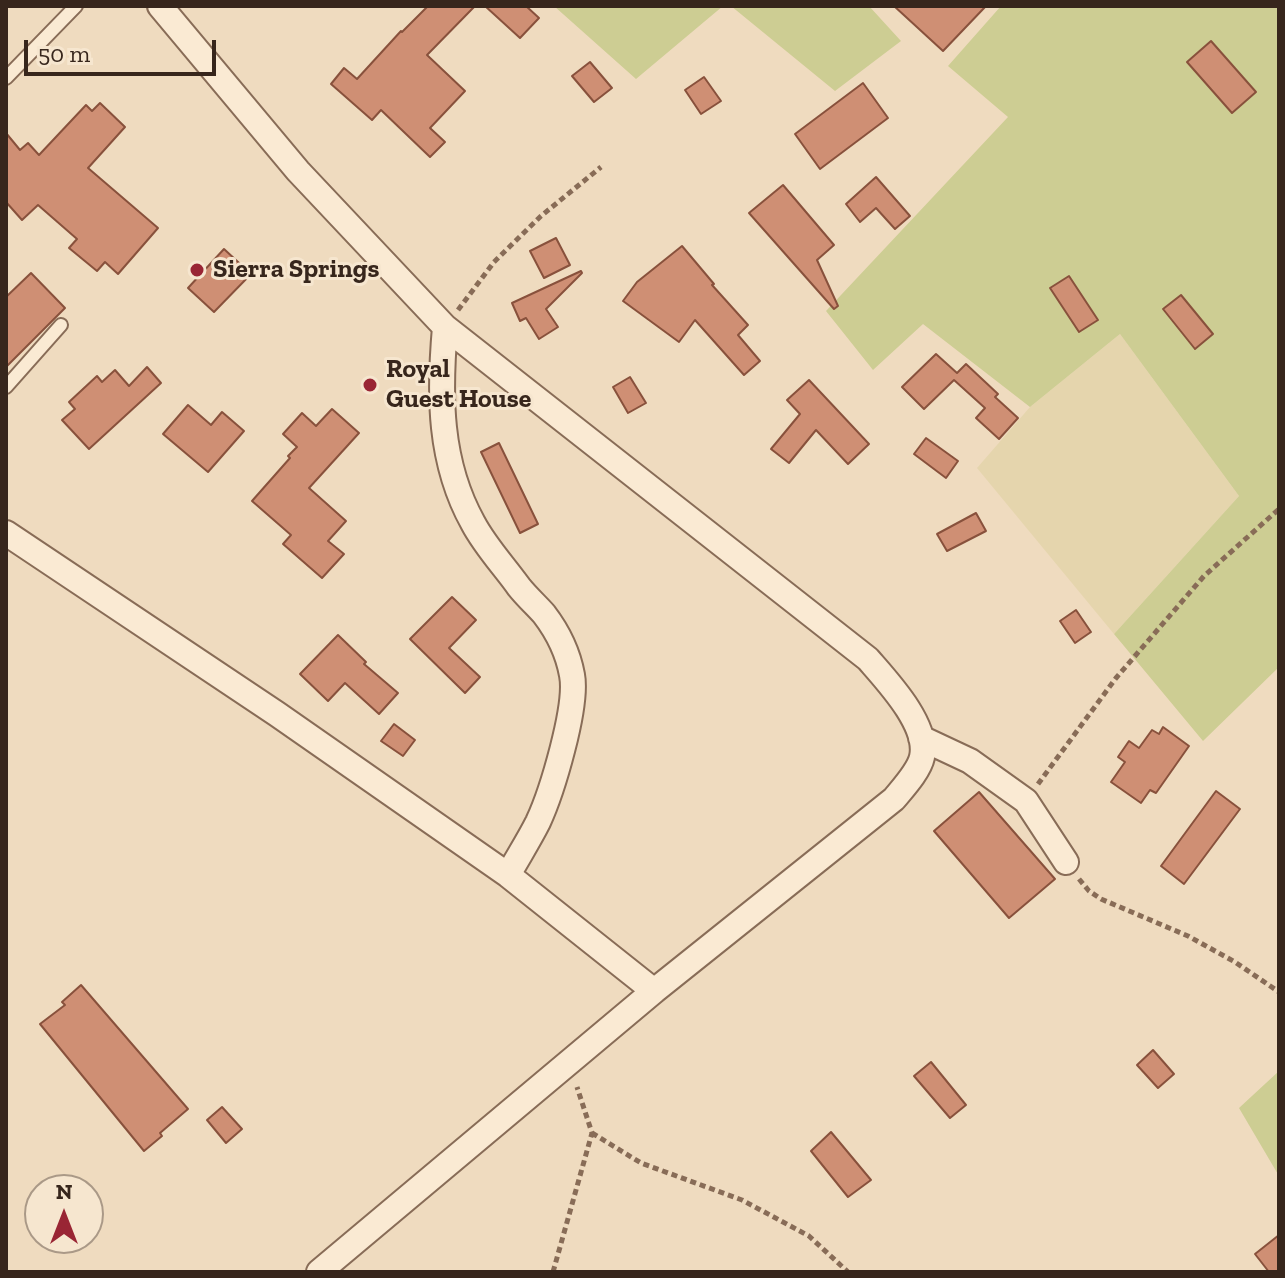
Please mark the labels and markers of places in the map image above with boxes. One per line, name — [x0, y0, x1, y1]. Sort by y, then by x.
place label: Sierra Springs — [213, 254, 379, 286]
marker: Sierra Springs — [188, 261, 206, 279]
place label: Royal Guest House — [386, 354, 531, 416]
marker: Royal Guest House — [361, 376, 379, 394]

